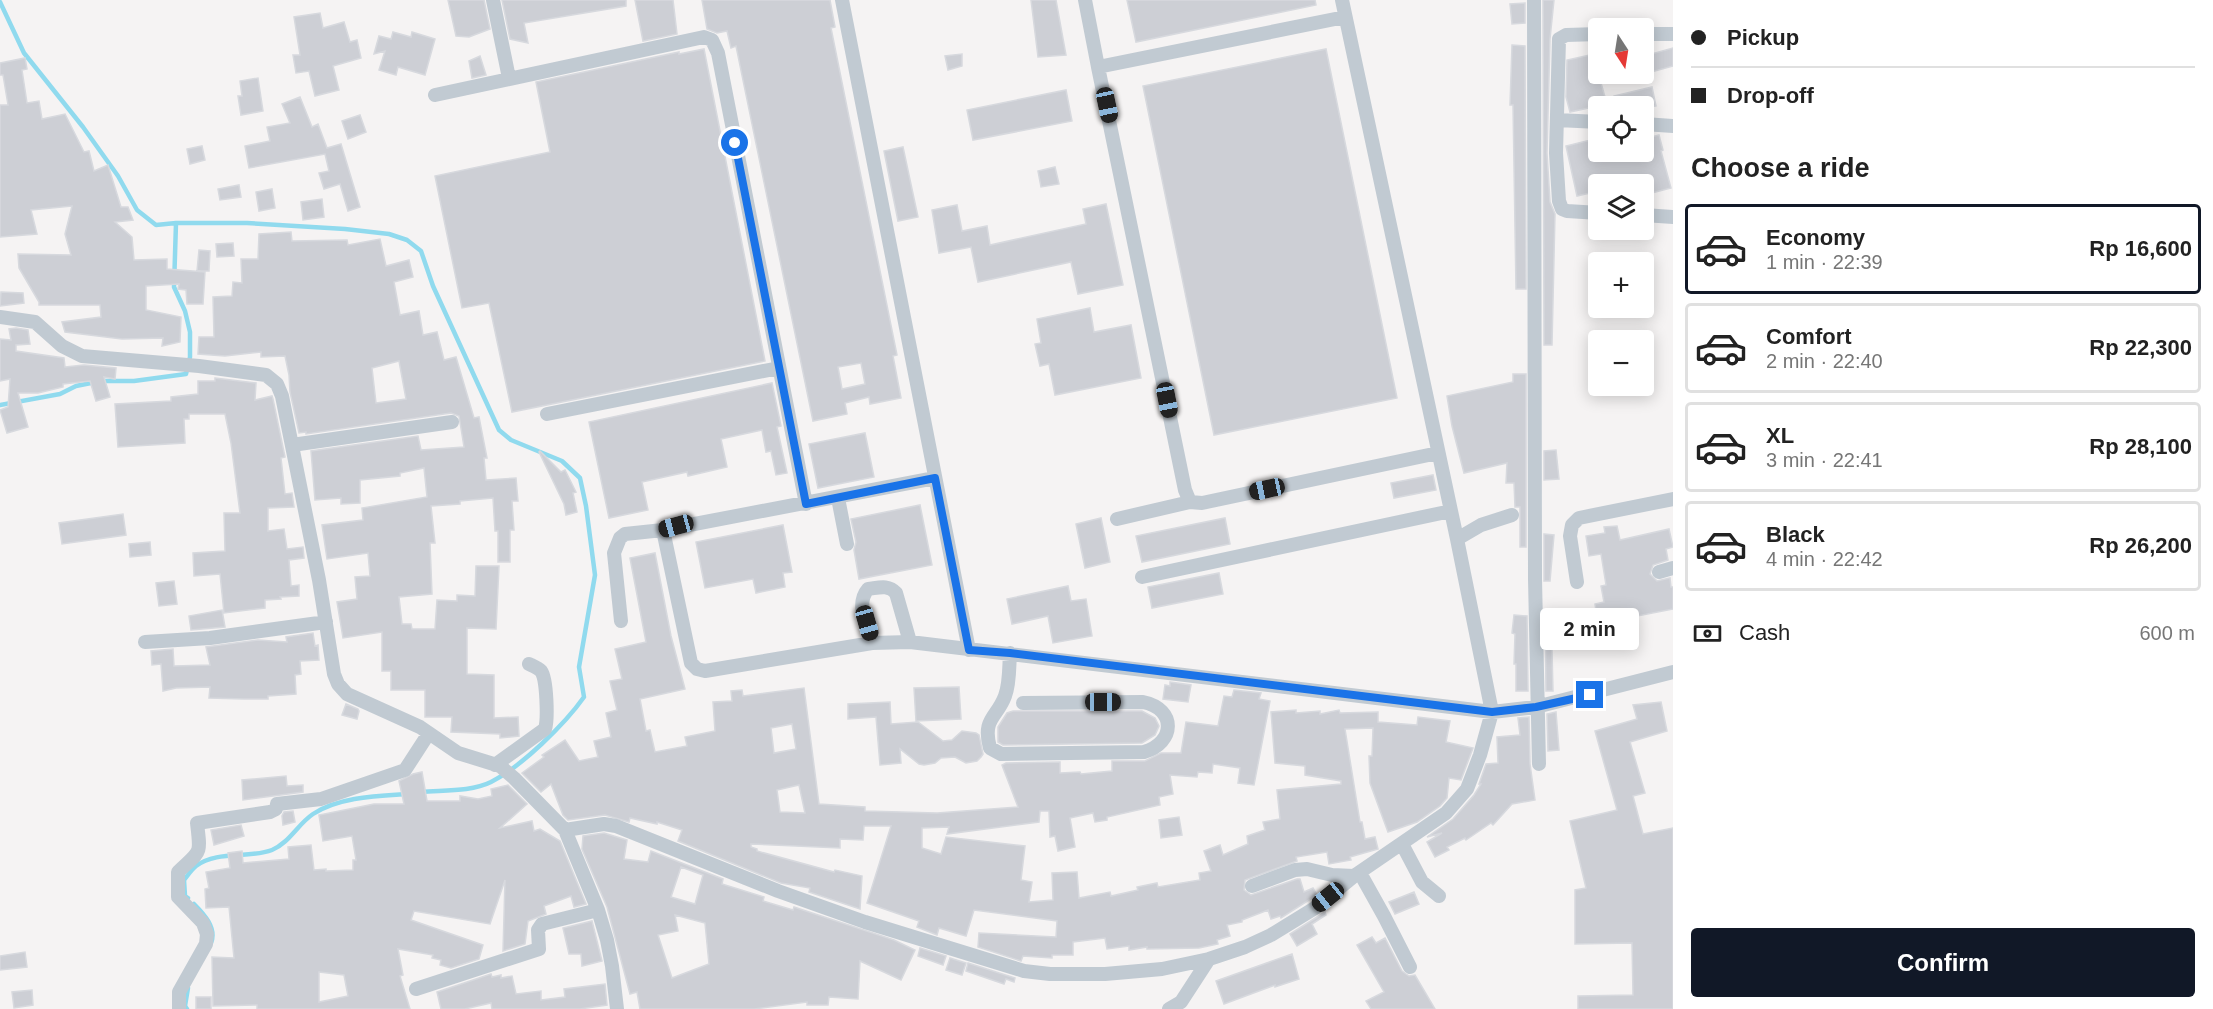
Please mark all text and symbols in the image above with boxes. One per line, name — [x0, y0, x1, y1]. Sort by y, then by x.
north arrow — [1588, 18, 1654, 84]
map controls — [1588, 18, 1654, 396]
text: Pickup — [1727, 25, 1799, 50]
text: Drop-off — [1727, 83, 1814, 108]
car — [1094, 86, 1120, 124]
button: locate — [1588, 96, 1654, 162]
route start — [721, 129, 748, 156]
text: Choose a ride — [1691, 153, 1870, 183]
button: layers — [1588, 174, 1654, 240]
icon: car — [1694, 222, 1748, 276]
text: Economy — [1766, 225, 1865, 250]
text: Rp 16,600 — [2089, 236, 2192, 261]
text: 1 min · 22:39 — [1766, 251, 1883, 273]
button: + — [1588, 252, 1654, 318]
icon: car — [1694, 321, 1748, 375]
text: Comfort — [1766, 324, 1852, 349]
button: − — [1588, 330, 1654, 396]
text: Rp 22,300 — [2089, 335, 2192, 360]
text: 2 min · 22:40 — [1766, 350, 1883, 372]
car — [1155, 381, 1179, 419]
icon: car — [1694, 420, 1748, 474]
text: XL — [1766, 423, 1794, 448]
text: Rp 28,100 — [2089, 434, 2192, 459]
text: 3 min · 22:41 — [1766, 449, 1883, 471]
car — [1248, 476, 1286, 502]
car — [656, 513, 696, 539]
icon: car — [1694, 519, 1748, 573]
text: Black — [1766, 522, 1825, 547]
text: Rp 26,200 — [2089, 533, 2192, 558]
text: 4 min · 22:42 — [1766, 548, 1883, 570]
car — [853, 603, 881, 643]
callout: 2 min — [1540, 608, 1640, 650]
icon: cash — [1691, 617, 1724, 650]
text: 2 min — [1563, 618, 1616, 640]
text: Cash — [1739, 620, 1790, 645]
text: 600 m — [2139, 622, 2195, 644]
route end — [1576, 681, 1603, 708]
car — [1085, 693, 1121, 711]
car — [1308, 879, 1348, 915]
button: Confirm — [1691, 928, 2195, 997]

